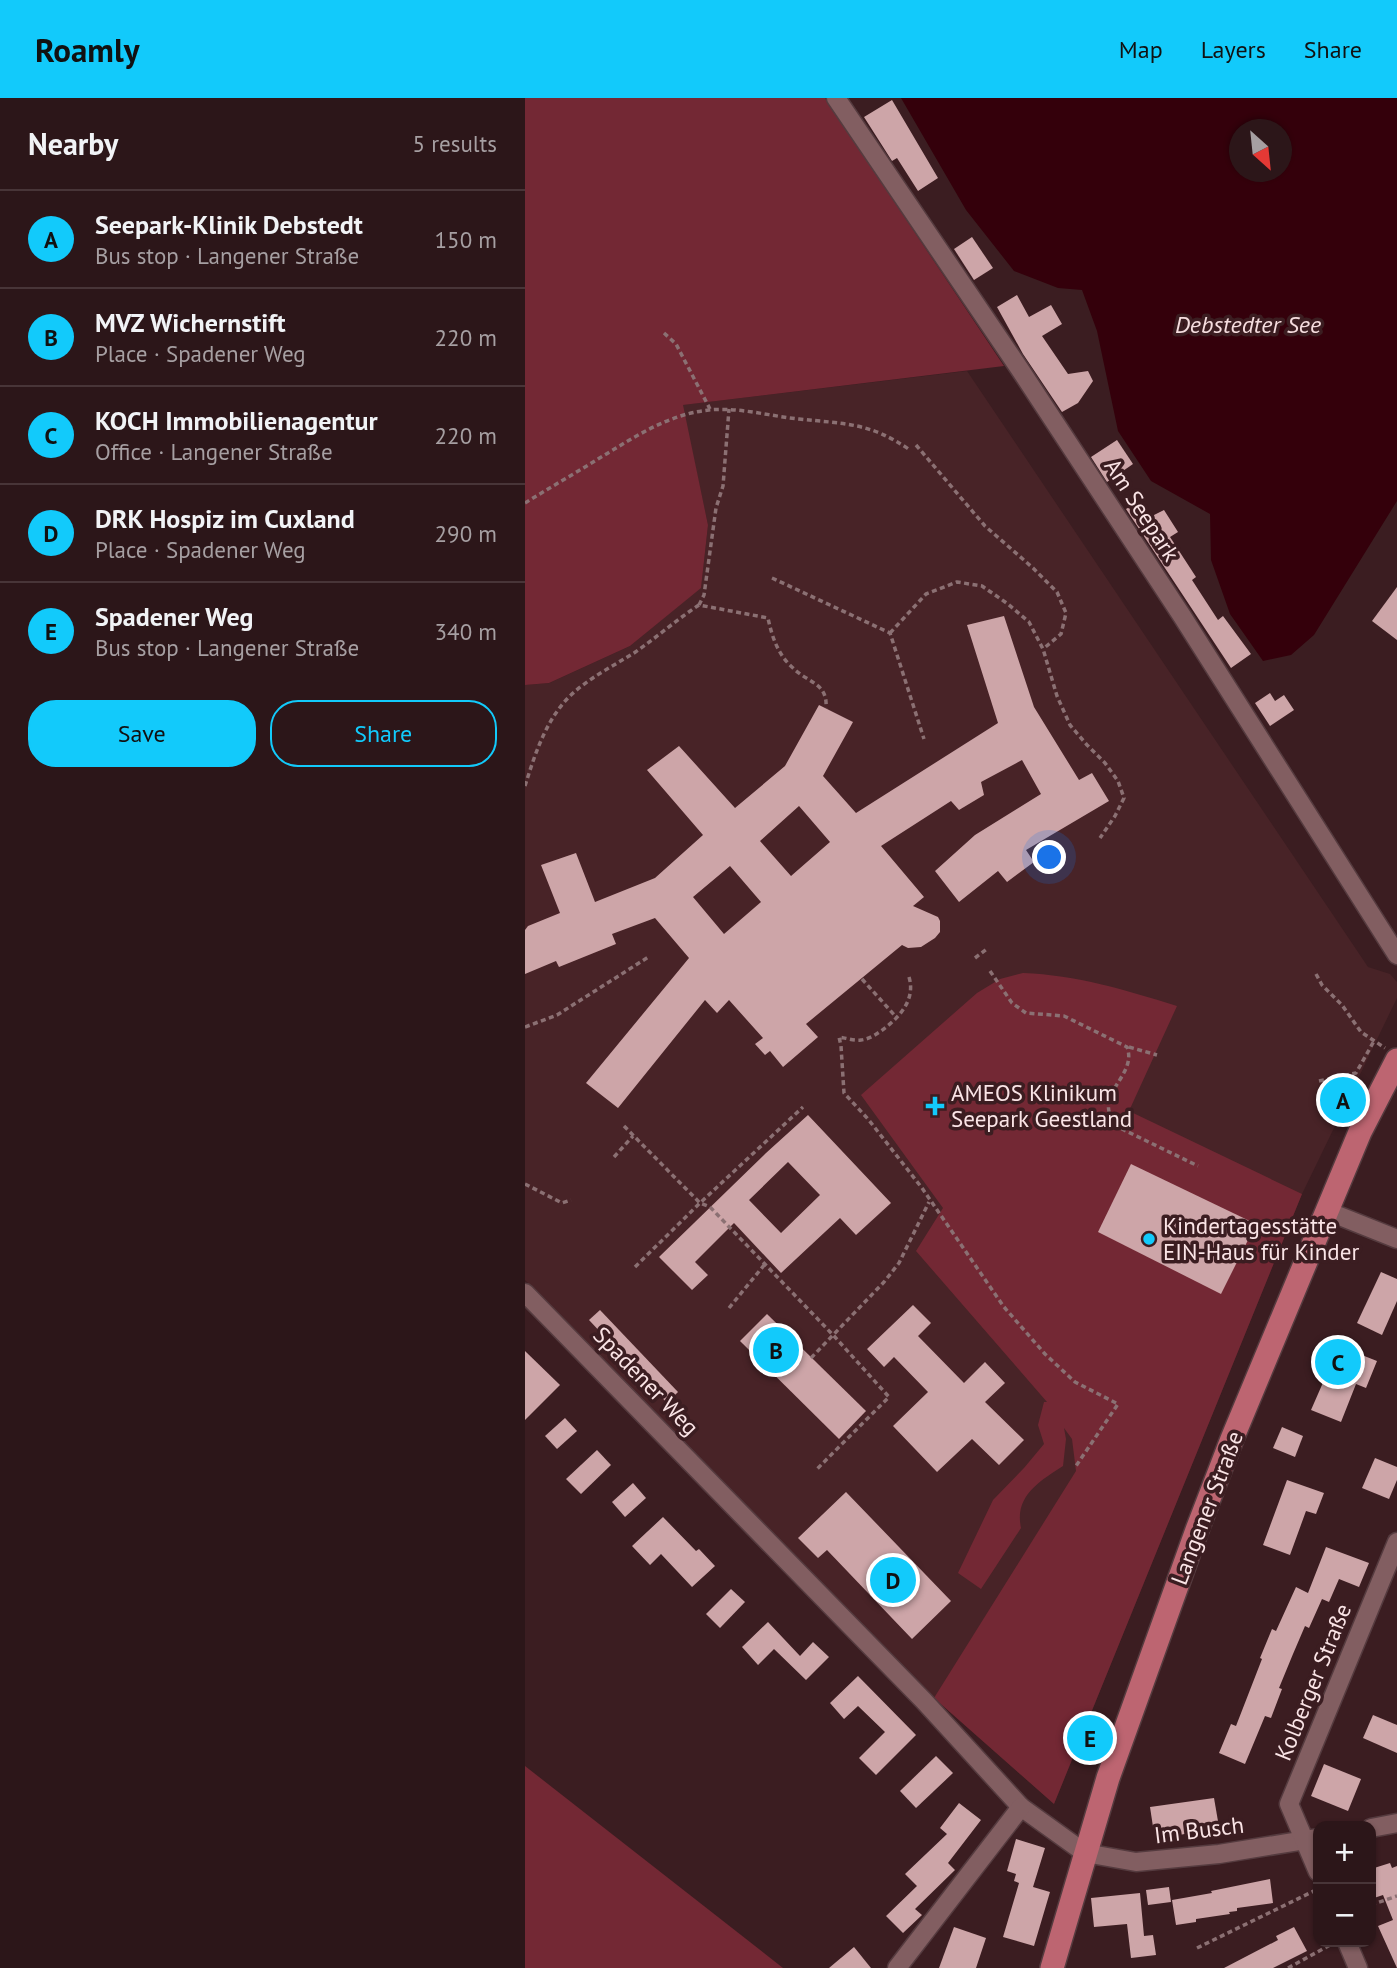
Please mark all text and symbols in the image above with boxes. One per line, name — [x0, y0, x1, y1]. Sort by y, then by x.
text: Roamly — [35, 28, 139, 71]
text: Map — [1119, 34, 1163, 65]
text: Layers — [1201, 34, 1266, 65]
text: Share — [1304, 34, 1362, 65]
north arrow — [1229, 119, 1292, 182]
text: Nearby — [28, 124, 118, 163]
text: 5 results — [413, 129, 497, 158]
text: Seepark-Klinik Debstedt — [95, 208, 363, 241]
text: A — [44, 225, 58, 254]
text: 150 m — [435, 225, 497, 254]
text: Bus stop · Langener Straße — [95, 241, 359, 270]
text: MVZ Wichernstift — [95, 306, 286, 339]
water label: Debstedter See — [1175, 309, 1321, 340]
text: B — [44, 323, 58, 352]
text: 220 m — [435, 323, 497, 352]
text: Place · Spadener Weg — [95, 339, 306, 368]
text: KOCH Immobilienagentur — [95, 404, 378, 437]
text: C — [45, 421, 57, 450]
text: 220 m — [435, 421, 497, 450]
text: Office · Langener Straße — [95, 437, 333, 466]
street label: Am Seepark — [1099, 453, 1186, 566]
text: DRK Hospiz im Cuxland — [95, 502, 355, 535]
text: D — [44, 519, 58, 548]
text: 290 m — [435, 519, 497, 548]
text: Place · Spadener Weg — [95, 535, 306, 564]
text: Spadener Weg — [95, 600, 253, 633]
text: E — [45, 617, 57, 646]
text: 340 m — [435, 617, 497, 646]
text: Bus stop · Langener Straße — [95, 633, 359, 662]
button: Save — [28, 700, 256, 767]
button: Share — [270, 700, 497, 767]
your location — [1032, 840, 1066, 874]
pin: A — [1320, 1074, 1366, 1126]
place label: AMEOS Klinikum Seepark Geestland — [951, 1078, 1132, 1133]
marker: AMEOS Klinikum Seepark Geestland — [925, 1096, 945, 1116]
place label: Kindertagesstätte EIN-Haus für Kinder — [1163, 1211, 1359, 1266]
marker: Kindertagesstätte EIN-Haus für Kinder — [1141, 1231, 1157, 1247]
street label: Spadener Weg — [587, 1320, 705, 1441]
pin: B — [753, 1324, 799, 1376]
pin: C — [1315, 1336, 1361, 1388]
street label: Langener Straße — [1164, 1427, 1249, 1589]
pin: D — [870, 1554, 916, 1606]
street label: Kolberger Straße — [1268, 1599, 1357, 1764]
pin: E — [1067, 1712, 1113, 1764]
street label: Im Busch — [1153, 1810, 1245, 1849]
map controls — [1313, 1821, 1376, 1947]
button: + — [1313, 1821, 1376, 1884]
button: − — [1313, 1884, 1376, 1947]

